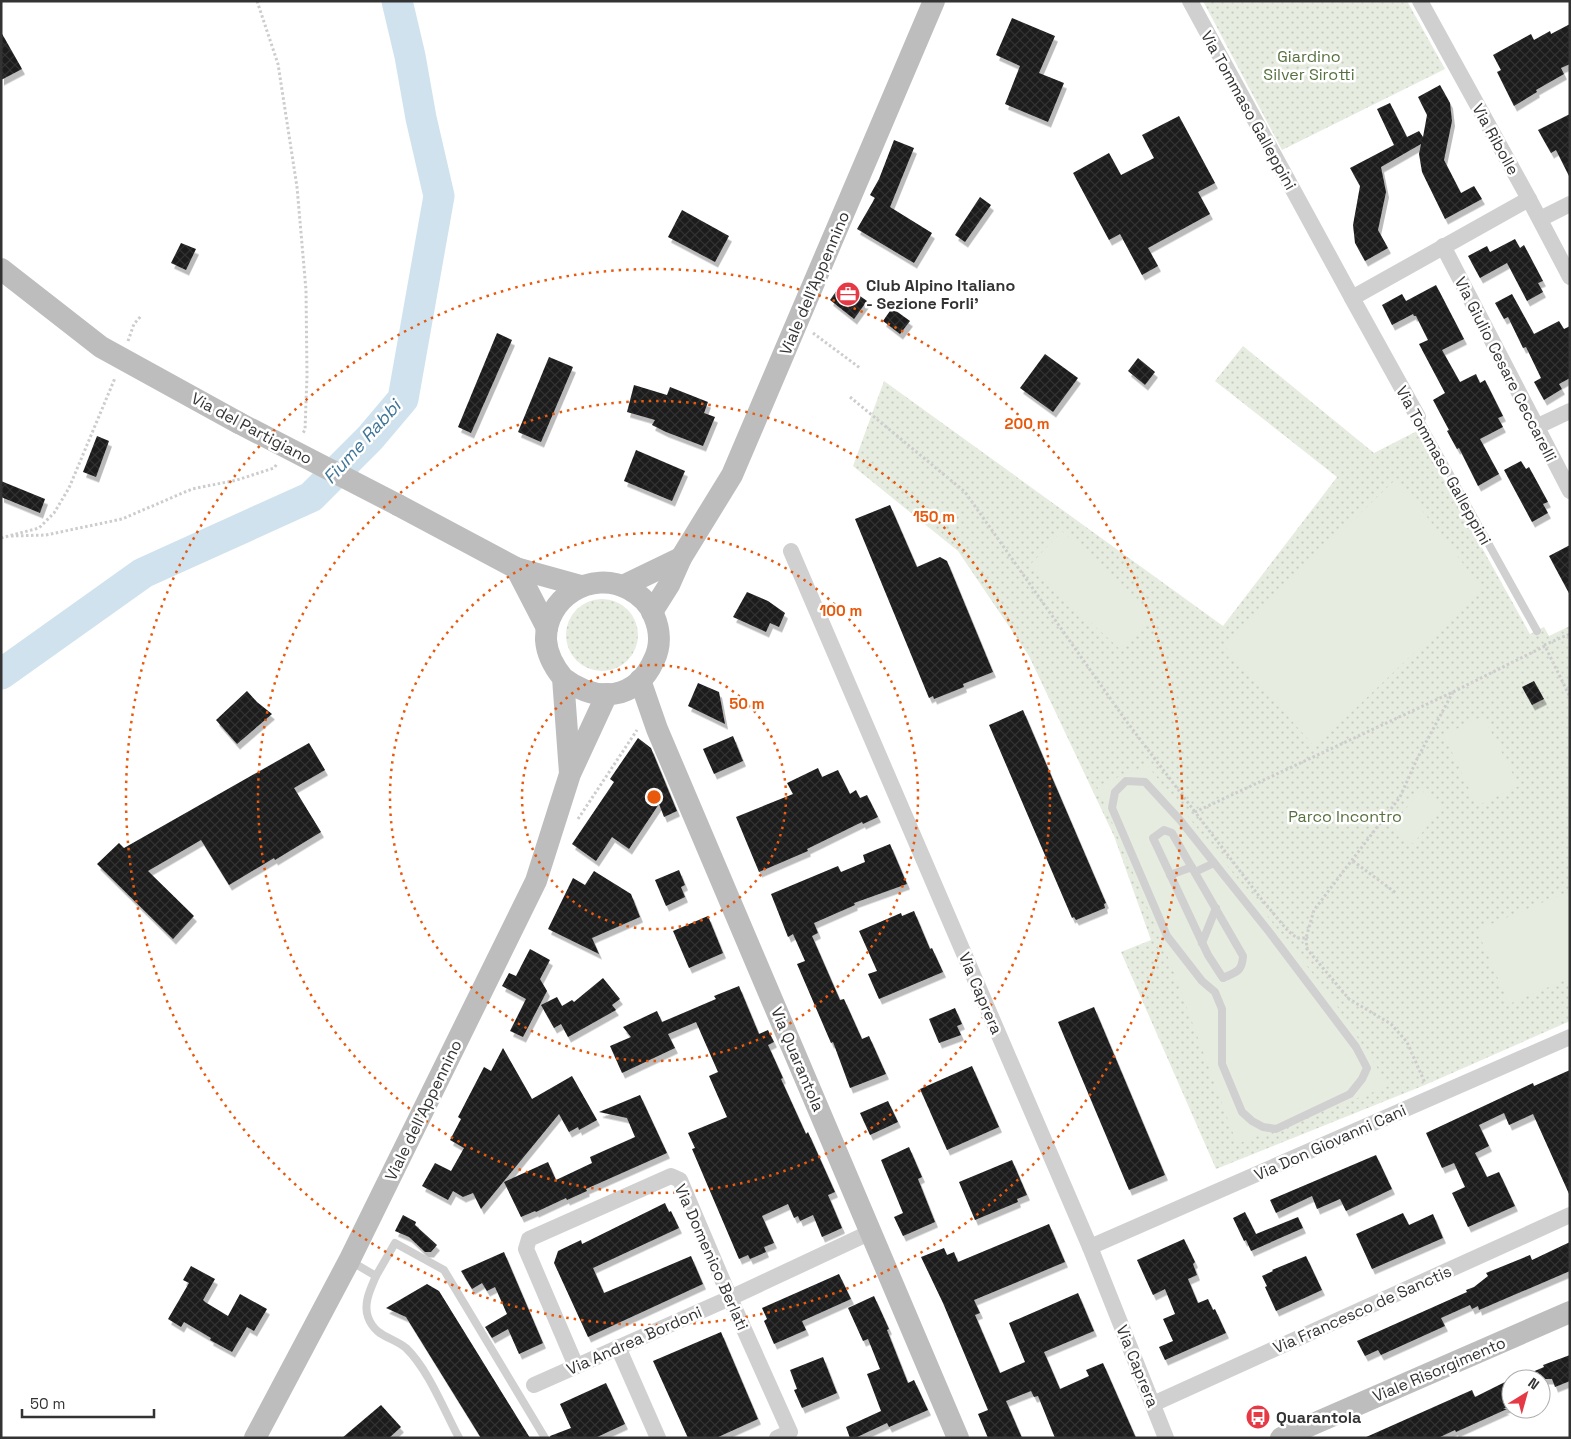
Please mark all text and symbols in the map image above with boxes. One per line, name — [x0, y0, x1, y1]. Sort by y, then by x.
street label: Via Tommaso Galleppini — [1196, 27, 1301, 194]
park label: Giardino Silver Sirotti — [1263, 46, 1355, 85]
street label: Via Ribolle — [1467, 100, 1524, 179]
street label: Viale dell'Appennino — [775, 208, 854, 358]
street label: Via Giulio Cesare Ceccarelli — [1450, 273, 1561, 465]
place label: Club Alpino Italiano - Sezione Forli' — [866, 275, 1015, 314]
office icon: Club Alpino Italiano - Sezione Forli' — [835, 281, 861, 307]
street label: Via Tommaso Galleppini — [1391, 382, 1496, 549]
street label: Via del Partigiano — [188, 388, 316, 469]
water label: Fiume Rabbi — [318, 393, 407, 488]
text: 200 m — [1005, 414, 1049, 433]
text: 150 m — [913, 507, 955, 526]
text: 100 m — [820, 601, 862, 620]
text: 50 m — [729, 694, 765, 713]
centre of rings — [645, 788, 663, 806]
park label: Parco Incontro — [1288, 806, 1402, 827]
street label: Via Caprera — [954, 949, 1007, 1037]
street label: Via Quarantola — [766, 1004, 829, 1115]
street label: Viale dell'Appennino — [380, 1036, 467, 1184]
street label: Via Don Giovanni Cani — [1251, 1100, 1409, 1185]
street label: Via Domenico Berlati — [670, 1181, 753, 1334]
street label: Via Francesco de Sanctis — [1270, 1261, 1455, 1358]
street label: Via Andrea Bordoni — [563, 1301, 705, 1380]
street label: Via Caprera — [1111, 1322, 1164, 1410]
street label: Viale Risorgimento — [1369, 1332, 1509, 1407]
north arrow — [1501, 1369, 1551, 1419]
text: N — [1525, 1374, 1543, 1394]
scale bar — [22, 1386, 155, 1418]
text: 50 m — [30, 1394, 65, 1413]
bus stop icon: Quarantola — [1245, 1404, 1271, 1430]
place label: Quarantola — [1276, 1407, 1361, 1428]

